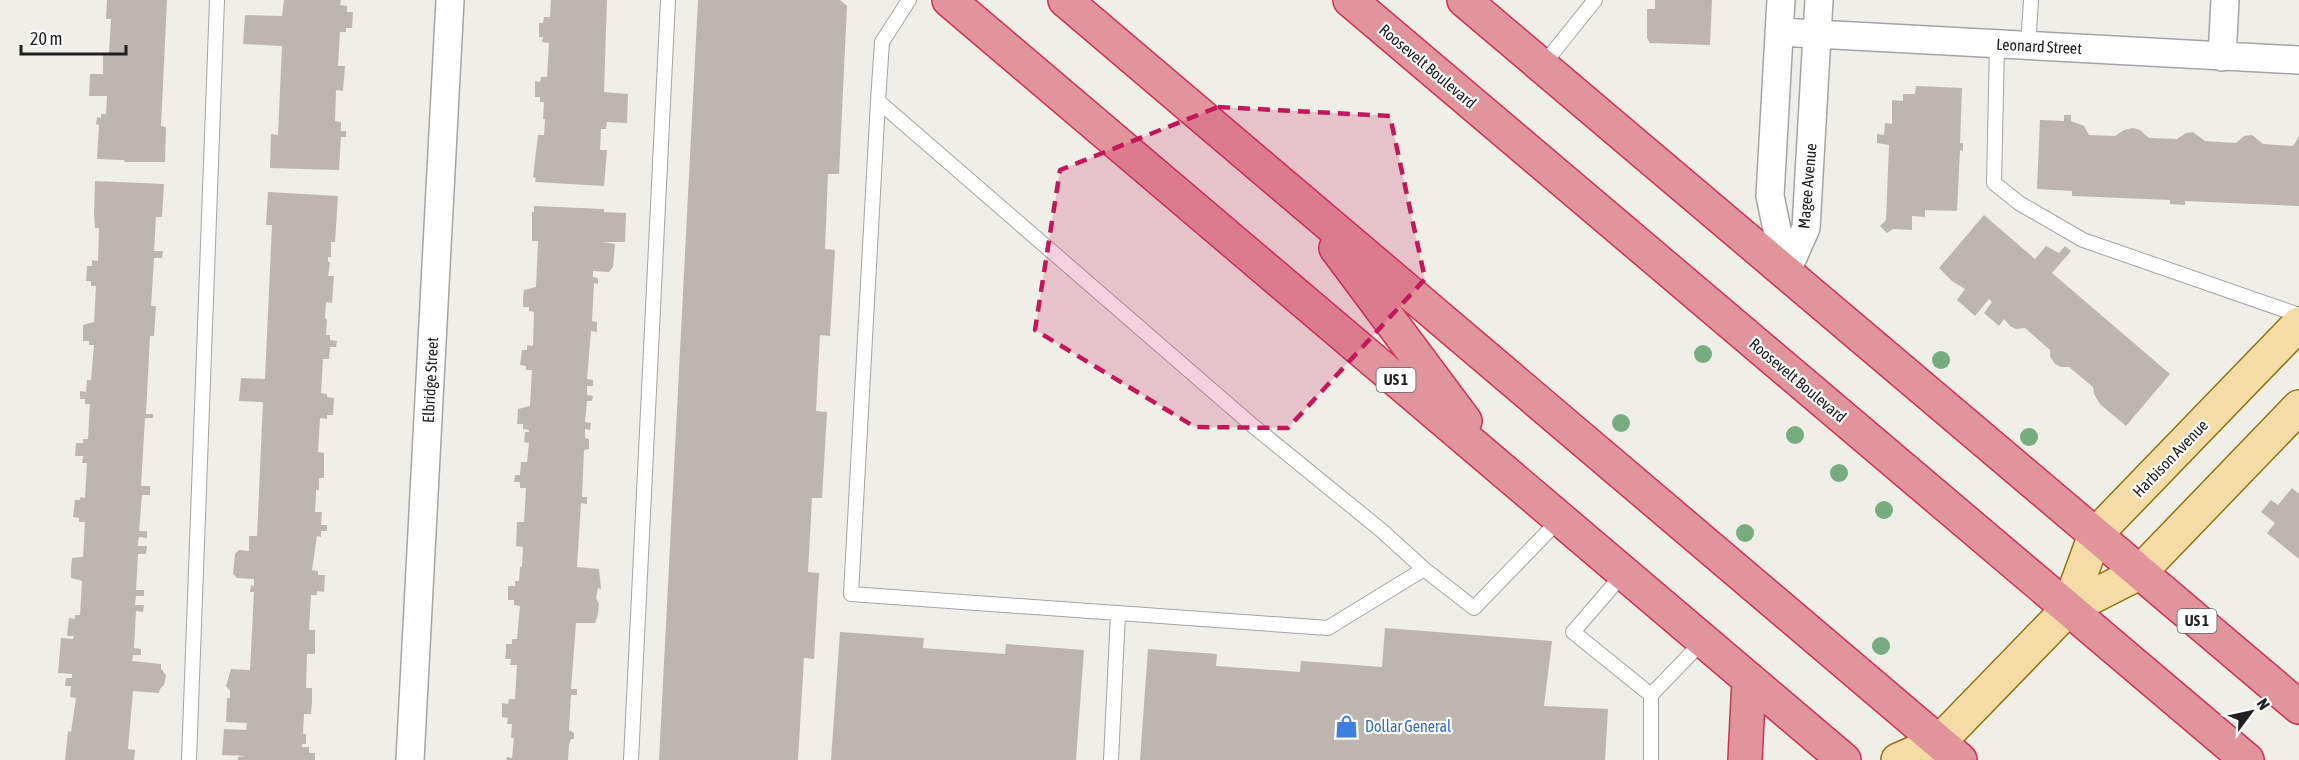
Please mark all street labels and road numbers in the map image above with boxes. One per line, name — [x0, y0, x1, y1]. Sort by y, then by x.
street label: Roosevelt Boulevard — [1376, 20, 1480, 112]
street label: Leonard Street — [1996, 35, 2083, 57]
street label: Magee Avenue — [1794, 143, 1821, 230]
street label: Roosevelt Boulevard — [1746, 334, 1850, 426]
street label: Elbridge Street — [419, 336, 442, 423]
road number: US 1 — [1376, 368, 1416, 392]
street label: Harbison Avenue — [2129, 416, 2211, 500]
road number: US 1 — [2178, 609, 2216, 633]

